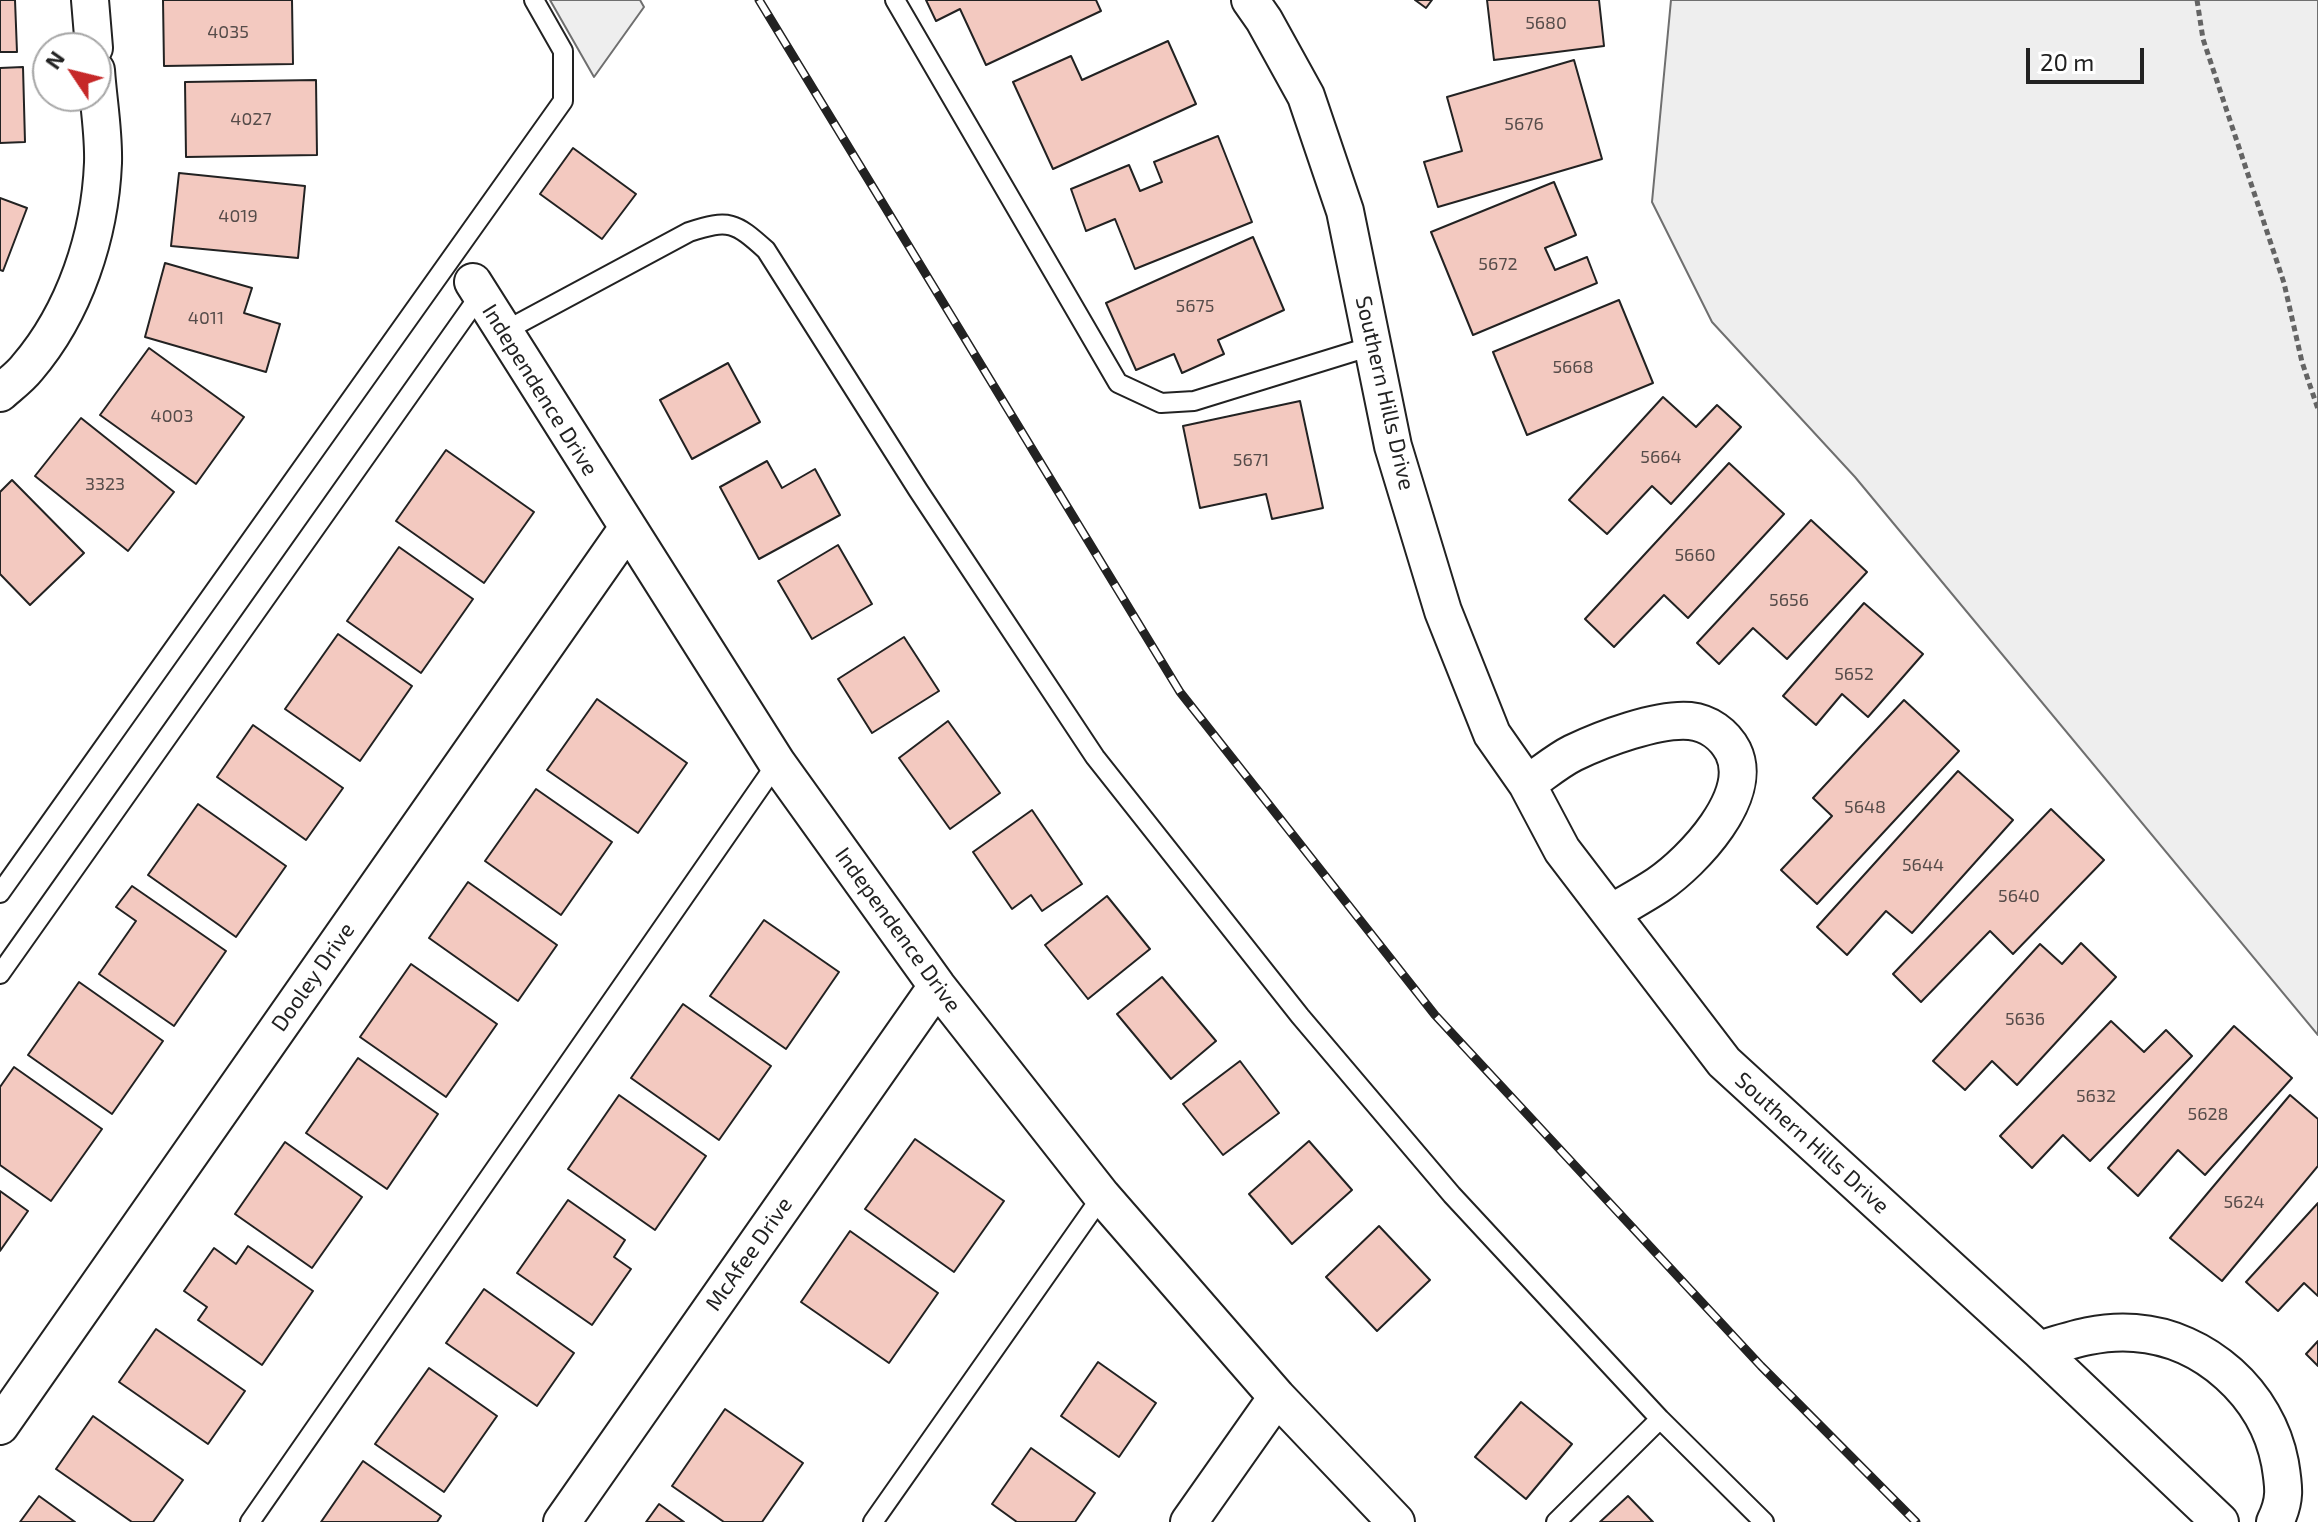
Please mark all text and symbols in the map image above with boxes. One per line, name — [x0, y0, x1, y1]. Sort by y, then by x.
house number: 5680 — [1525, 12, 1567, 34]
house number: 4035 — [207, 21, 249, 43]
north arrow — [32, 32, 112, 112]
scale bar — [2030, 32, 2148, 82]
text: N — [39, 45, 69, 73]
text: 20 m — [2040, 47, 2094, 76]
house number: 4027 — [230, 108, 272, 130]
house number: 5676 — [1504, 113, 1544, 135]
house number: 4019 — [218, 205, 258, 227]
house number: 5672 — [1478, 253, 1518, 275]
street label: Southern Hills Drive — [1350, 293, 1420, 493]
house number: 5675 — [1176, 295, 1214, 317]
street label: Independence Drive — [477, 299, 603, 481]
house number: 4011 — [188, 307, 224, 329]
house number: 5668 — [1552, 356, 1594, 378]
house number: 4003 — [151, 405, 193, 427]
house number: 5664 — [1640, 446, 1682, 468]
house number: 5671 — [1233, 449, 1269, 471]
house number: 3323 — [85, 473, 125, 495]
house number: 5660 — [1674, 544, 1716, 566]
house number: 5656 — [1769, 589, 1809, 611]
house number: 5652 — [1834, 663, 1874, 685]
house number: 5648 — [1844, 796, 1886, 818]
street label: Independence Drive — [829, 843, 967, 1017]
house number: 5644 — [1902, 854, 1944, 876]
house number: 5640 — [1998, 885, 2040, 907]
street label: Dooley Drive — [266, 918, 360, 1036]
house number: 5636 — [2005, 1008, 2045, 1030]
street label: Southern Hills Drive — [1729, 1067, 1895, 1219]
house number: 5632 — [2076, 1085, 2116, 1107]
house number: 5628 — [2188, 1103, 2228, 1125]
house number: 5624 — [2223, 1191, 2265, 1213]
street label: McAfee Drive — [700, 1192, 798, 1316]

